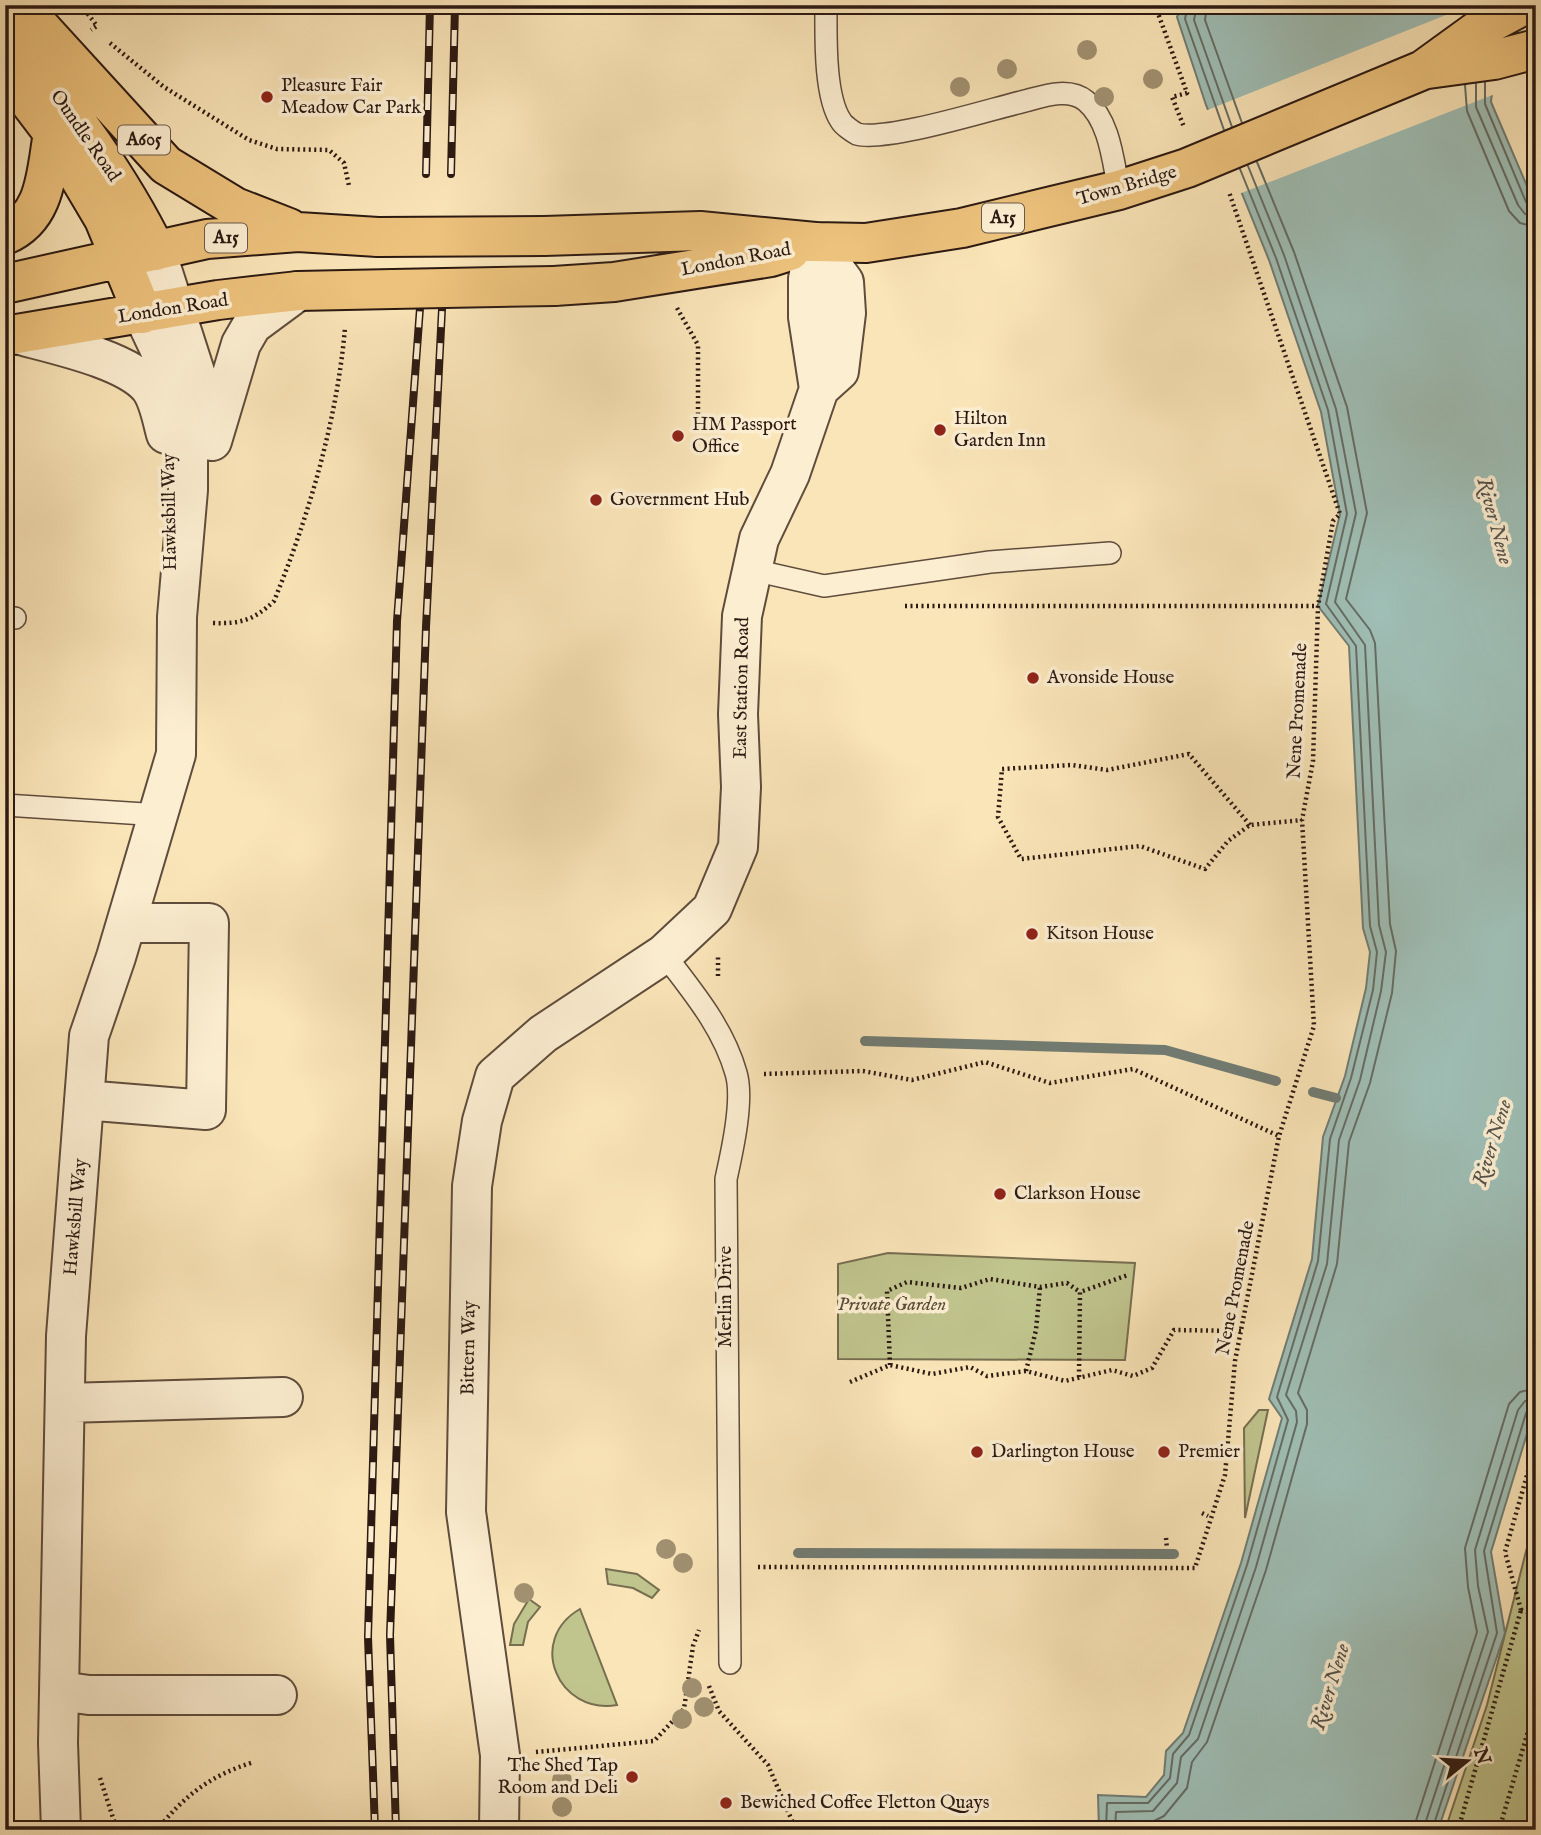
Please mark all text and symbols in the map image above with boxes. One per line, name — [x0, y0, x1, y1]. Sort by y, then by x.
place label: Pleasure Fair Meadow Car Park — [281, 74, 422, 120]
street label: Oundle Road — [45, 85, 126, 187]
marker: Pleasure Fair Meadow Car Park — [259, 89, 275, 105]
road number: A605 — [118, 125, 170, 154]
street label: Town Bridge — [1074, 160, 1180, 212]
road number: A15 — [982, 204, 1024, 232]
road number: A15 — [205, 224, 247, 252]
street label: London Road — [679, 237, 794, 282]
street label: London Road — [116, 288, 231, 330]
place label: Hilton Garden Inn — [954, 407, 1046, 453]
place label: HM Passport Office — [692, 413, 797, 459]
marker: Hilton Garden Inn — [932, 422, 948, 438]
marker: HM Passport Office — [670, 428, 686, 444]
street label: Hawksbill Way — [157, 452, 183, 571]
water label: River Nene — [1469, 475, 1519, 567]
place label: Government Hub — [610, 488, 749, 512]
marker: Government Hub — [588, 492, 604, 508]
street label: East Station Road — [729, 616, 755, 759]
street label: Nene Promenade — [1282, 642, 1314, 780]
place label: Avonside House — [1046, 666, 1174, 690]
marker: Avonside House — [1025, 670, 1041, 686]
place label: Kitson House — [1046, 922, 1154, 946]
marker: Kitson House — [1024, 926, 1040, 942]
water label: River Nene — [1467, 1097, 1519, 1189]
street label: Hawksbill Way — [59, 1157, 93, 1277]
place label: Clarkson House — [1014, 1182, 1141, 1206]
marker: Clarkson House — [992, 1186, 1008, 1202]
street label: Nene Promenade — [1211, 1219, 1261, 1357]
street label: Merlin Drive — [714, 1246, 738, 1348]
park label: Private Garden — [838, 1293, 946, 1317]
street label: Bittern Way — [456, 1300, 482, 1396]
place label: Darlington House — [991, 1440, 1135, 1464]
place label: Premier — [1178, 1440, 1240, 1464]
marker: Darlington House — [969, 1444, 985, 1460]
marker: Premier — [1156, 1444, 1172, 1460]
water label: River Nene — [1305, 1641, 1357, 1733]
north arrow — [1432, 1727, 1502, 1797]
text: N — [1467, 1744, 1495, 1768]
place label: The Shed Tap Room and Deli — [497, 1754, 618, 1800]
marker: The Shed Tap Room and Deli — [624, 1769, 640, 1785]
place label: Bewiched Coffee Fletton Quays — [740, 1791, 990, 1815]
marker: Bewiched Coffee Fletton Quays — [718, 1795, 734, 1811]

